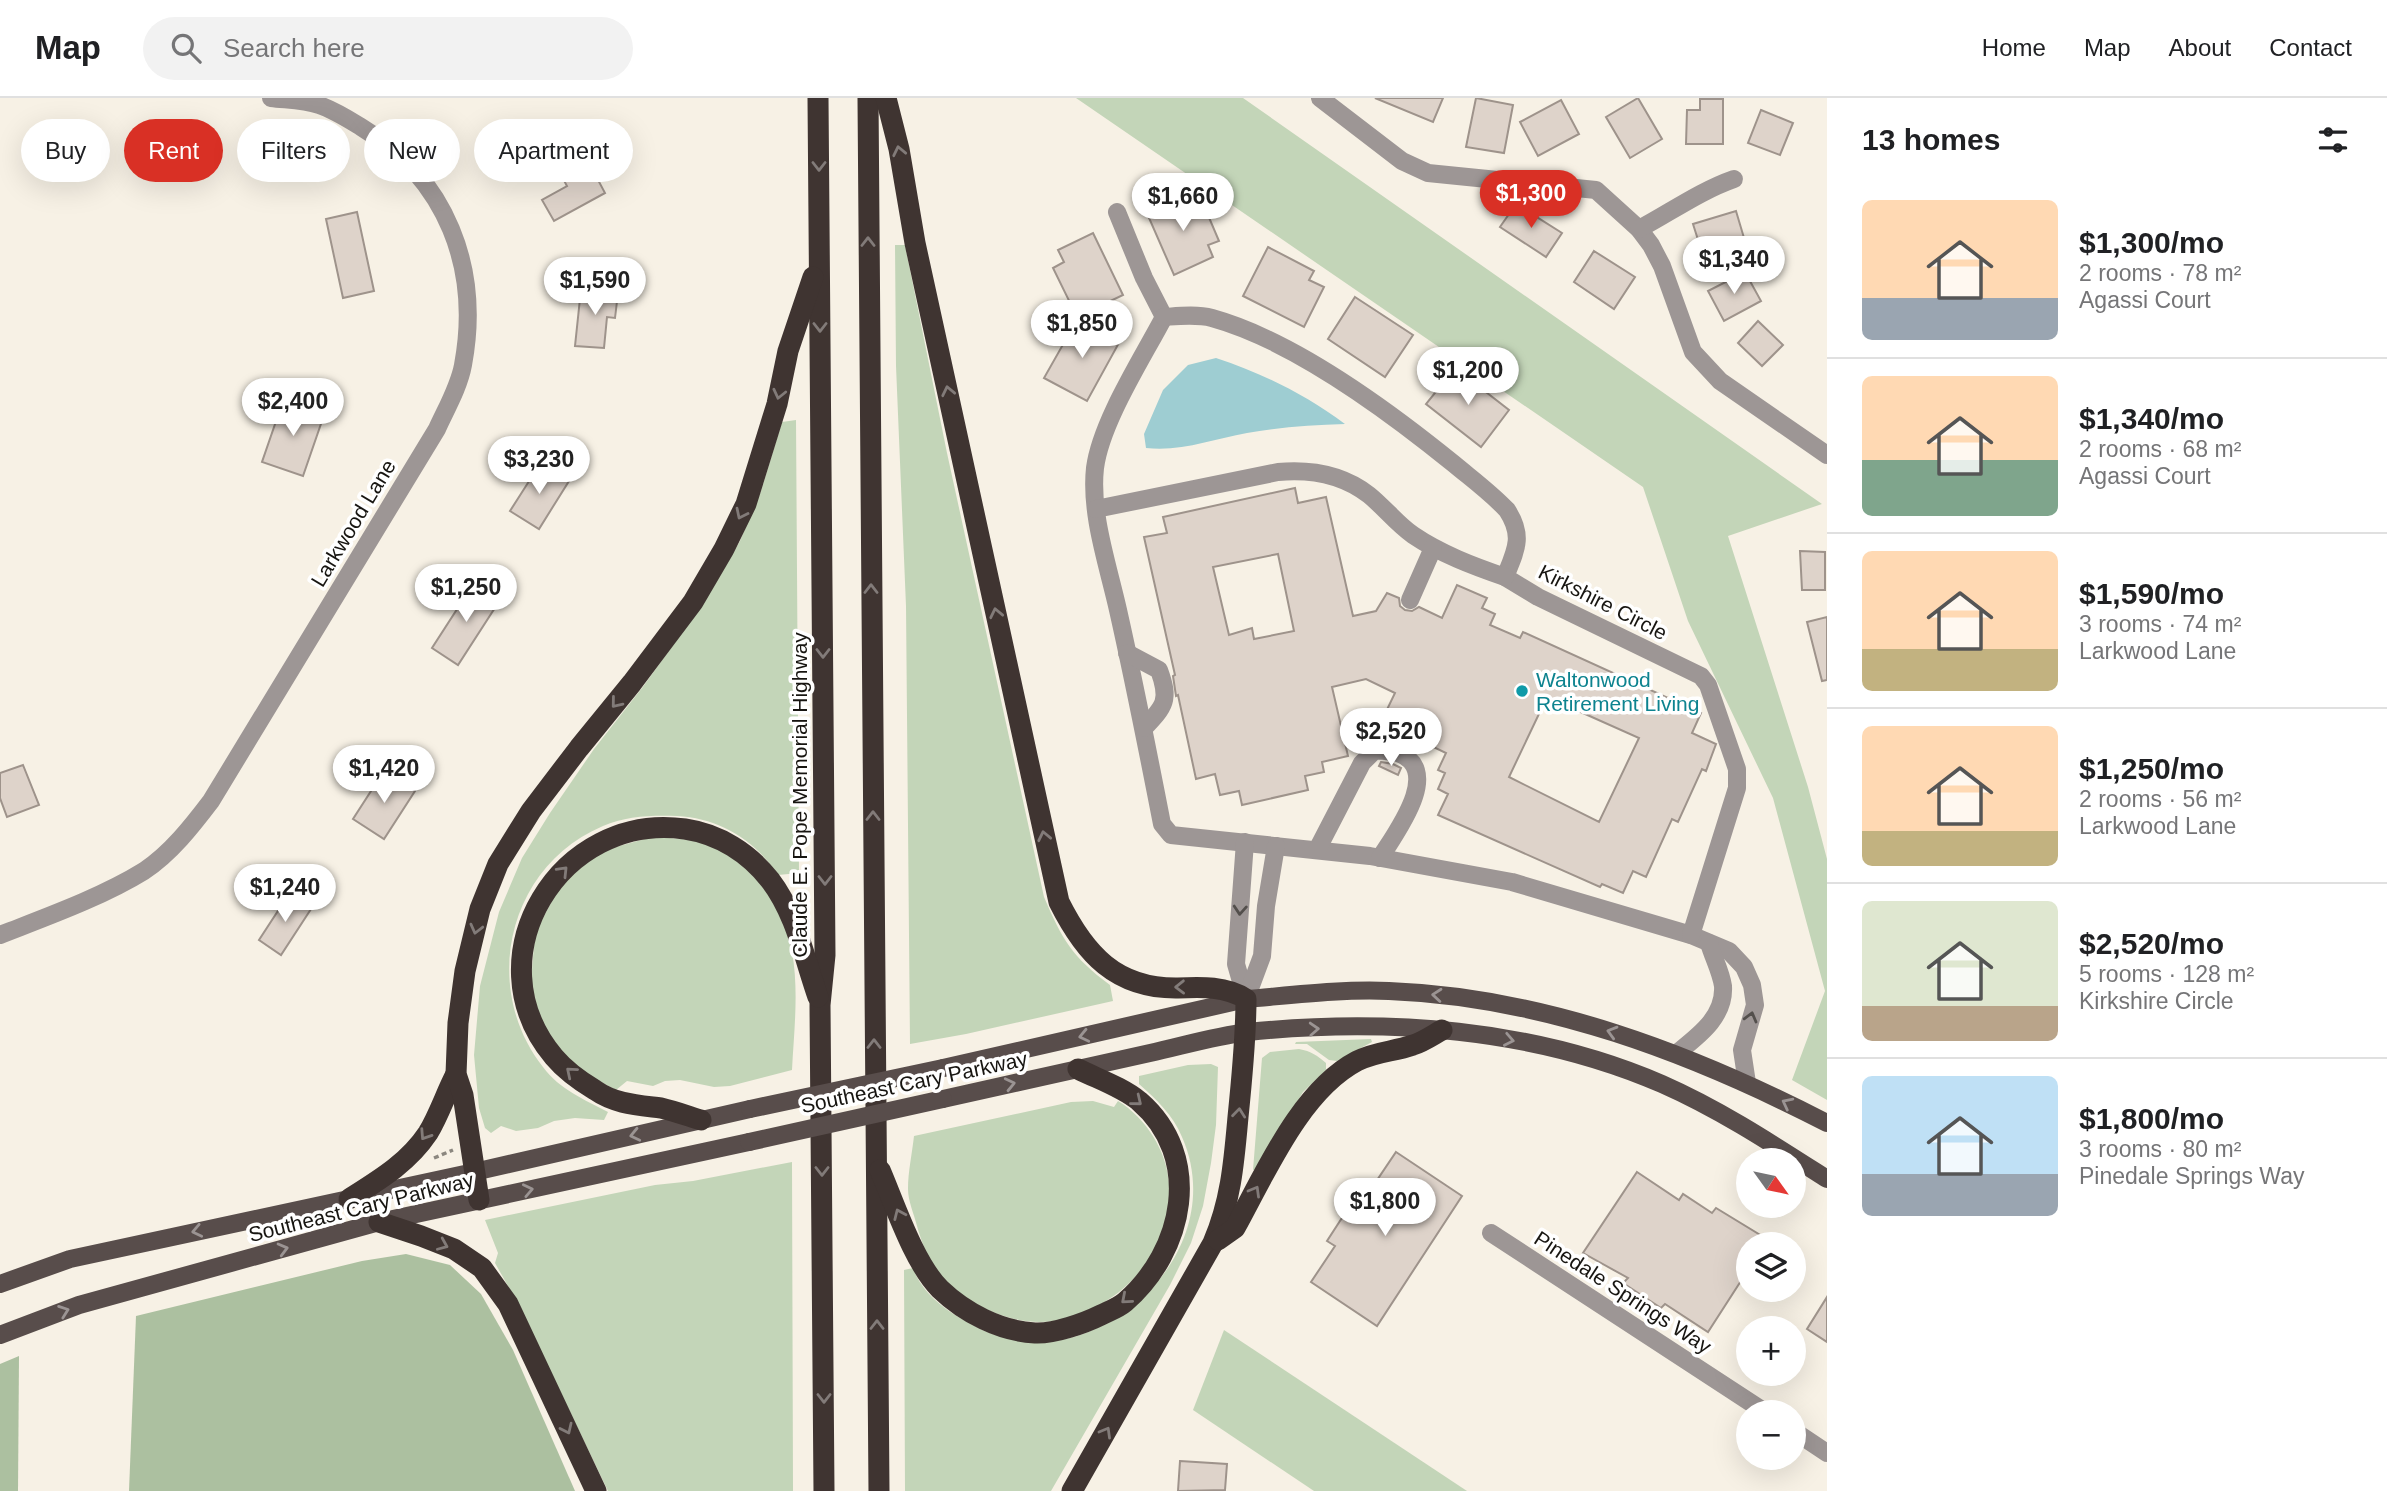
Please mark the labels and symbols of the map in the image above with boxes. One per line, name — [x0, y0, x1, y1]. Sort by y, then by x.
one-way arrow — [892, 145, 907, 157]
one-way arrow — [811, 161, 827, 172]
pin: $1,300 — [1474, 170, 1588, 230]
pin: $1,660 — [1126, 174, 1240, 233]
one-way arrow — [860, 236, 876, 246]
pin: $1,340 — [1677, 236, 1791, 296]
pin: $1,590 — [538, 258, 652, 317]
pin: $1,850 — [1025, 300, 1139, 360]
one-way arrow — [812, 322, 828, 333]
pin: $1,200 — [1411, 348, 1525, 407]
pin: $2,400 — [236, 378, 350, 438]
one-way arrow — [941, 385, 956, 397]
one-way arrow — [773, 388, 787, 400]
pin: $3,230 — [482, 436, 596, 496]
street label: Larkwood Lane — [306, 456, 400, 590]
one-way arrow — [735, 507, 749, 519]
street label: Kirkshire Circle — [1535, 560, 1671, 644]
pin: $1,250 — [409, 564, 523, 624]
one-way arrow — [863, 583, 879, 593]
one-way arrow — [990, 607, 1004, 619]
street label: Claude E. Pope Memorial Highway — [788, 632, 811, 958]
one-way arrow — [815, 648, 831, 658]
place label: Waltonwood Retirement Living — [1536, 668, 1699, 715]
marker: Waltonwood Retirement Living — [1514, 683, 1530, 699]
one-way arrow — [611, 696, 624, 708]
pin: $2,520 — [1334, 708, 1448, 768]
pin: $1,420 — [327, 746, 441, 805]
one-way arrow — [865, 810, 881, 821]
one-way arrow — [1038, 830, 1053, 842]
pin: $1,240 — [228, 864, 342, 924]
one-way arrow — [554, 866, 567, 879]
one-way arrow — [817, 875, 833, 886]
one-way arrow — [1233, 905, 1248, 916]
one-way arrow — [470, 922, 484, 934]
one-way arrow — [1175, 980, 1186, 995]
one-way arrow — [1431, 988, 1442, 1003]
one-way arrow — [1743, 1011, 1758, 1023]
one-way arrow — [1309, 1022, 1320, 1037]
one-way arrow — [1606, 1026, 1618, 1040]
one-way arrow — [1078, 1028, 1090, 1042]
one-way arrow — [1503, 1032, 1515, 1047]
one-way arrow — [866, 1038, 882, 1048]
street label: Southeast Cary Parkway — [799, 1047, 1030, 1117]
one-way arrow — [566, 1068, 578, 1081]
one-way arrow — [1004, 1078, 1016, 1093]
one-way arrow — [1130, 1093, 1142, 1106]
one-way arrow — [1782, 1097, 1794, 1111]
one-way arrow — [1231, 1107, 1246, 1118]
one-way arrow — [420, 1127, 433, 1140]
one-way arrow — [629, 1127, 641, 1141]
north arrow — [1736, 1148, 1806, 1218]
one-way arrow — [814, 1166, 830, 1176]
street label: Southeast Cary Parkway — [246, 1168, 476, 1246]
pin: $1,800 — [1328, 1178, 1442, 1238]
one-way arrow — [522, 1183, 534, 1198]
one-way arrow — [1247, 1186, 1260, 1199]
one-way arrow — [893, 1209, 907, 1221]
one-way arrow — [192, 1223, 204, 1238]
street label: Pinedale Springs Way — [1530, 1226, 1716, 1358]
one-way arrow — [436, 1237, 449, 1251]
one-way arrow — [277, 1243, 289, 1257]
one-way arrow — [1121, 1291, 1134, 1303]
one-way arrow — [58, 1305, 70, 1319]
one-way arrow — [869, 1319, 885, 1330]
one-way arrow — [816, 1393, 831, 1404]
one-way arrow — [558, 1422, 572, 1434]
one-way arrow — [1098, 1426, 1111, 1439]

